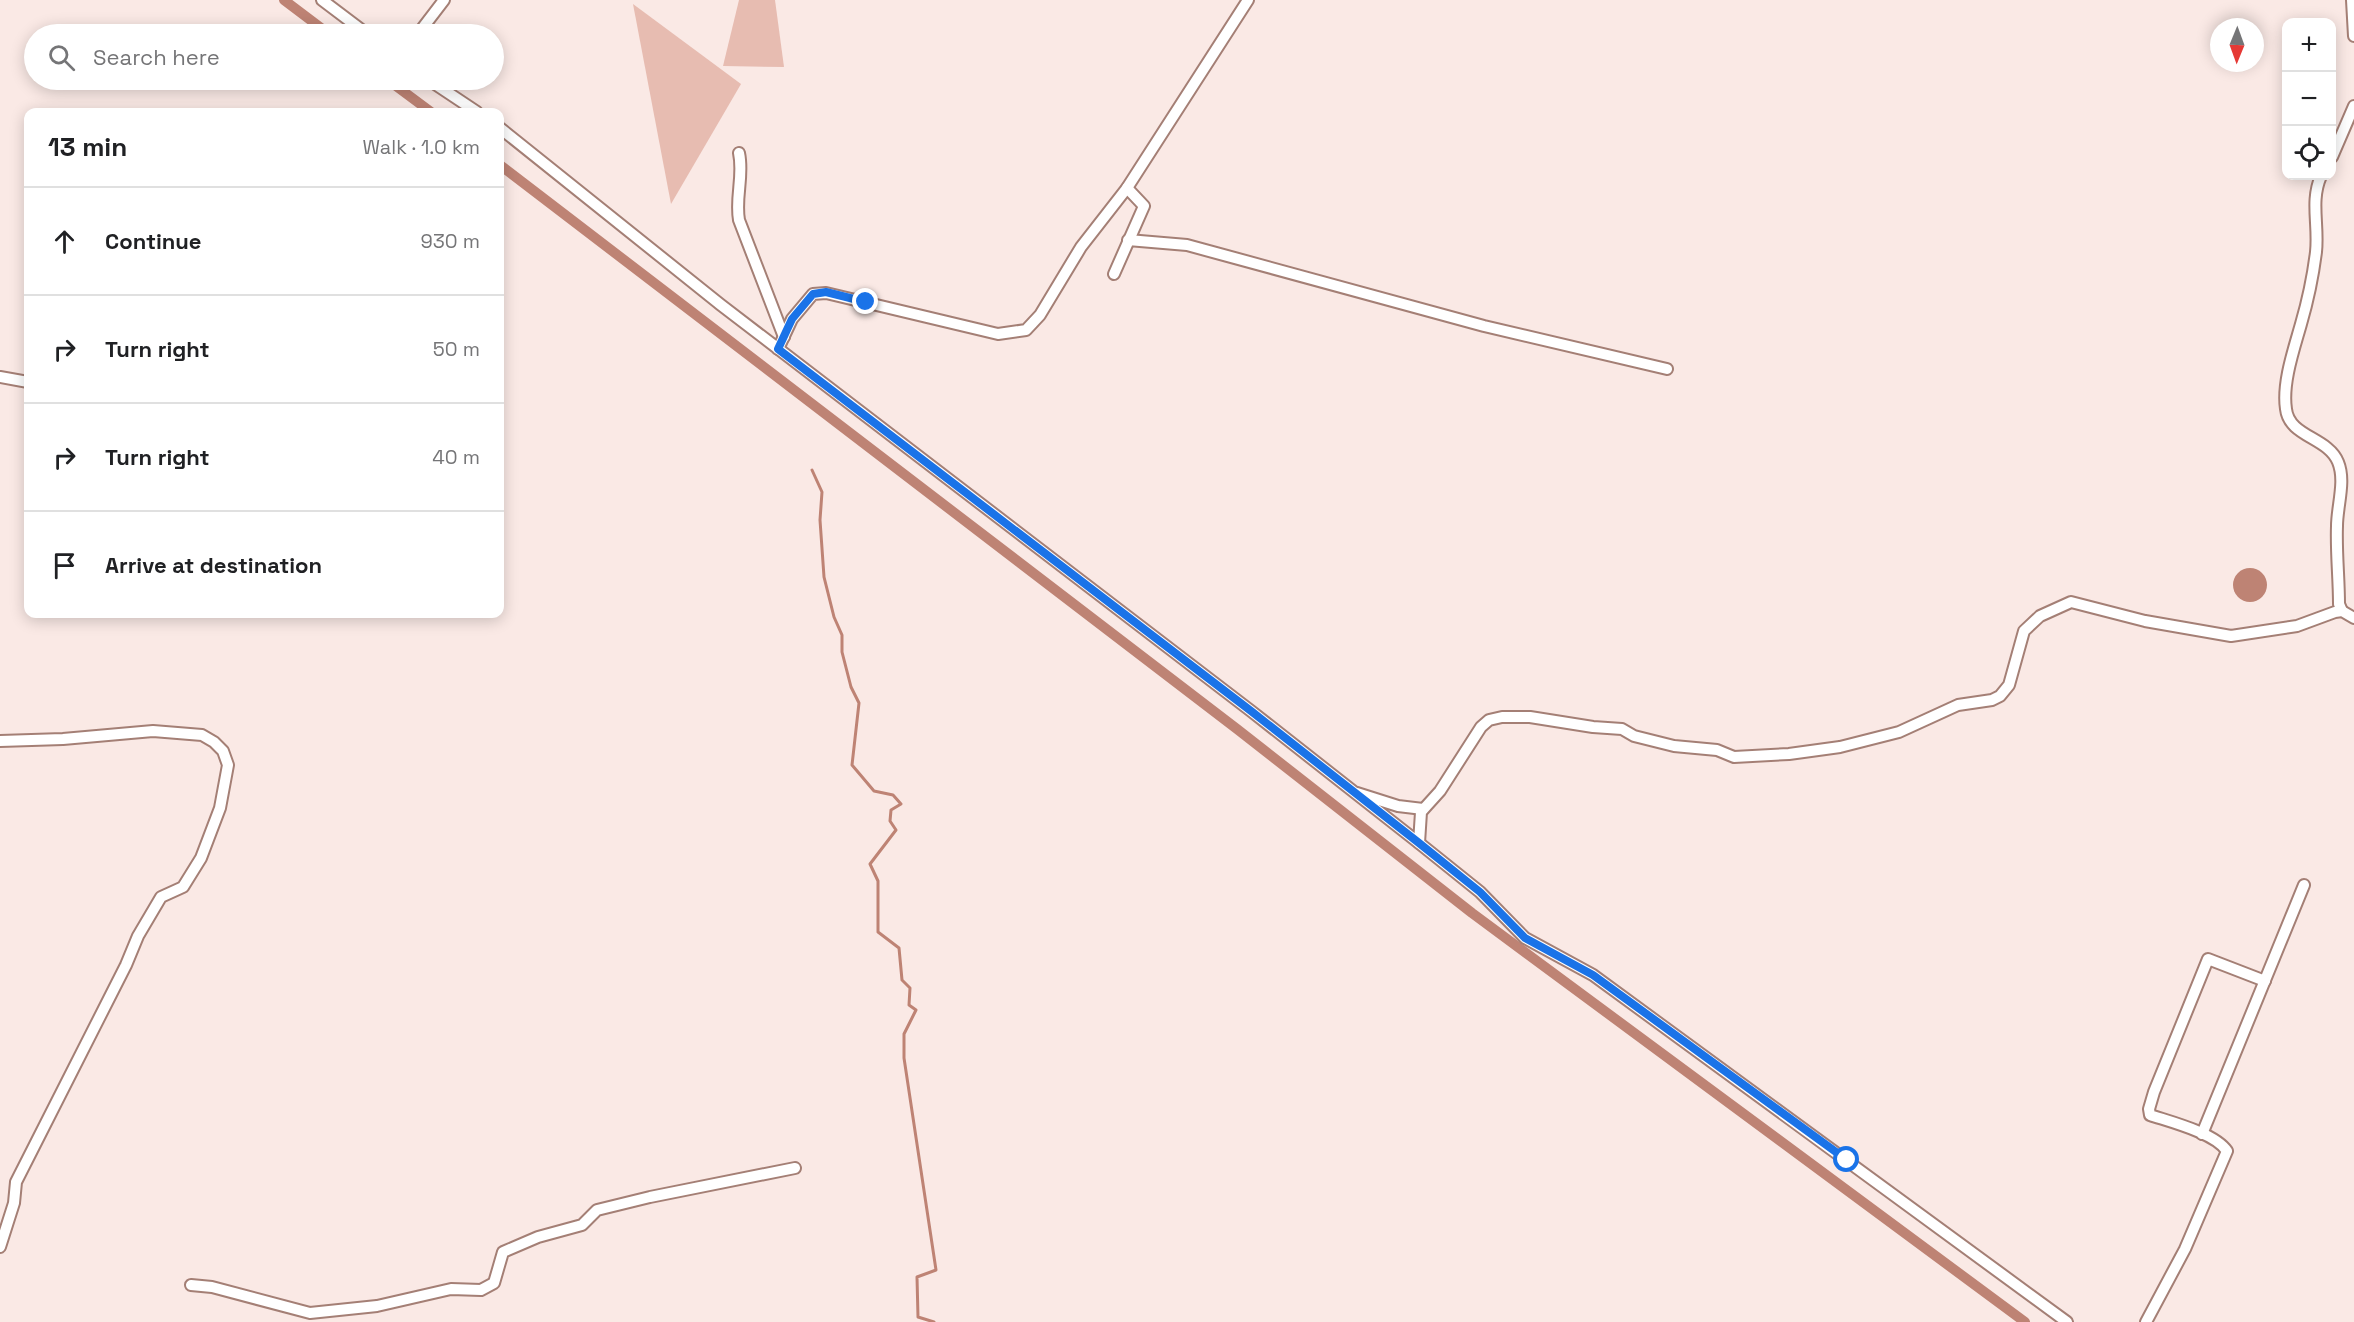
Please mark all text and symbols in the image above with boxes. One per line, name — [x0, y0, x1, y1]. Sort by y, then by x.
north arrow — [2210, 18, 2264, 72]
map controls — [2282, 18, 2336, 180]
button: + — [2282, 18, 2336, 72]
search box — [24, 24, 504, 90]
icon: search — [45, 41, 78, 74]
text: Search here — [93, 43, 220, 71]
button: − — [2282, 72, 2336, 126]
button: locate — [2282, 126, 2336, 180]
text: 13 min — [48, 130, 127, 164]
text: Walk · 1.0 km — [362, 134, 480, 160]
icon: ahead — [48, 225, 81, 258]
text: Continue — [105, 227, 201, 255]
text: 930 m — [421, 228, 480, 254]
route end — [852, 288, 878, 314]
icon: right — [48, 333, 81, 366]
text: Turn right — [105, 335, 210, 363]
text: 50 m — [433, 336, 480, 362]
icon: right — [48, 441, 81, 474]
text: Turn right — [105, 443, 210, 471]
text: 40 m — [432, 444, 480, 470]
icon: arrive — [48, 549, 81, 582]
text: Arrive at destination — [105, 551, 322, 579]
route start — [1833, 1146, 1859, 1172]

